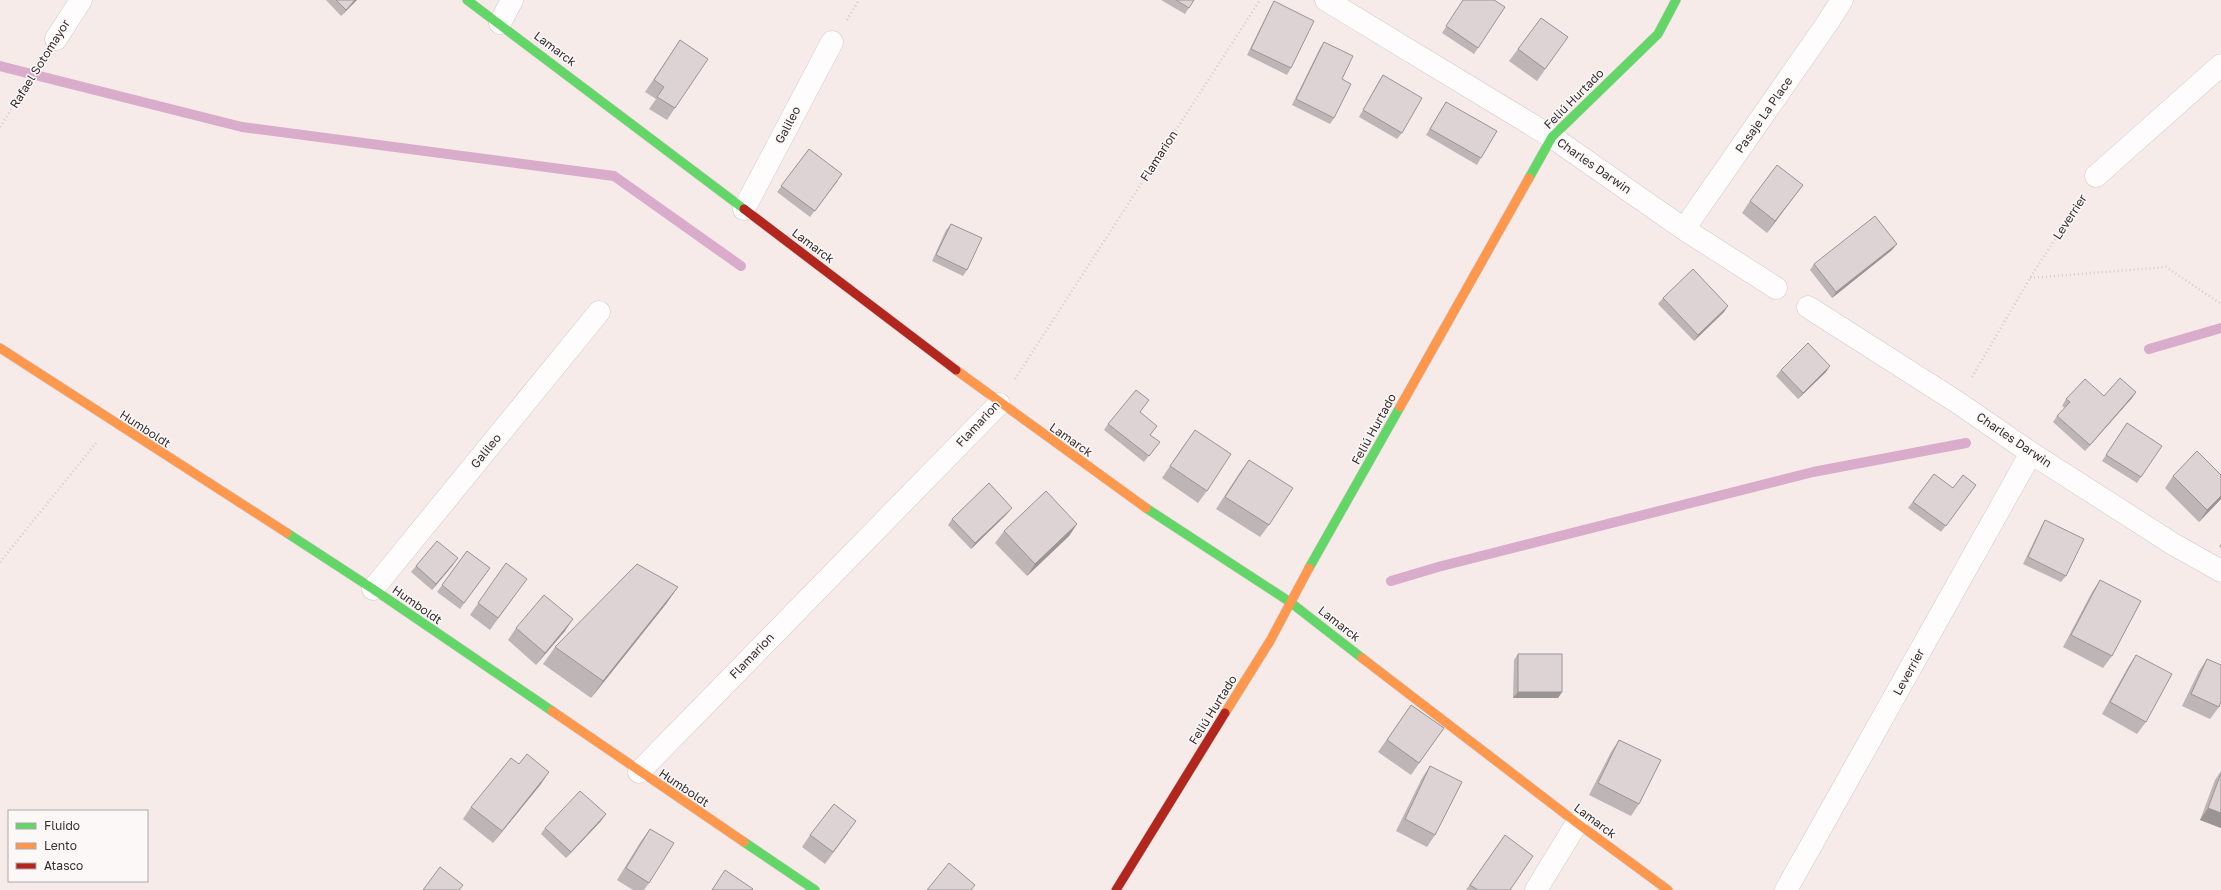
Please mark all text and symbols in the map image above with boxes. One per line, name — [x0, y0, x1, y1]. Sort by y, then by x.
street label: Rafael Sotomayor — [6, 16, 73, 111]
street label: Lamarck — [531, 28, 580, 69]
street label: Feliú Hurtado — [1540, 65, 1607, 132]
street label: Pasaje La Place — [1732, 74, 1795, 156]
street label: Galileo — [772, 104, 804, 146]
street label: Flamarion — [1137, 127, 1181, 184]
street label: Charles Darwin — [1554, 134, 1634, 197]
street label: Leverrier — [2049, 191, 2090, 242]
street label: Lamarck — [789, 225, 838, 266]
street label: Feliú Hurtado — [1348, 391, 1399, 467]
street label: Flamarion — [952, 397, 1003, 450]
street label: Humboldt — [117, 407, 174, 451]
street label: Charles Darwin — [1974, 409, 2055, 470]
street label: Lamarck — [1047, 419, 1096, 460]
street label: Galileo — [467, 430, 504, 471]
street label: Humboldt — [389, 582, 445, 627]
street label: Lamarck — [1315, 603, 1363, 645]
street label: Flamarion — [726, 630, 777, 682]
street label: Leverrier — [1890, 646, 1928, 698]
street label: Feliú Hurtado — [1185, 672, 1240, 747]
street label: Humboldt — [656, 765, 712, 810]
street label: Lamarck — [1571, 800, 1620, 841]
legend — [8, 810, 148, 882]
text: Fluido — [44, 818, 80, 833]
text: Lento — [44, 838, 77, 853]
text: Atasco — [44, 858, 83, 873]

